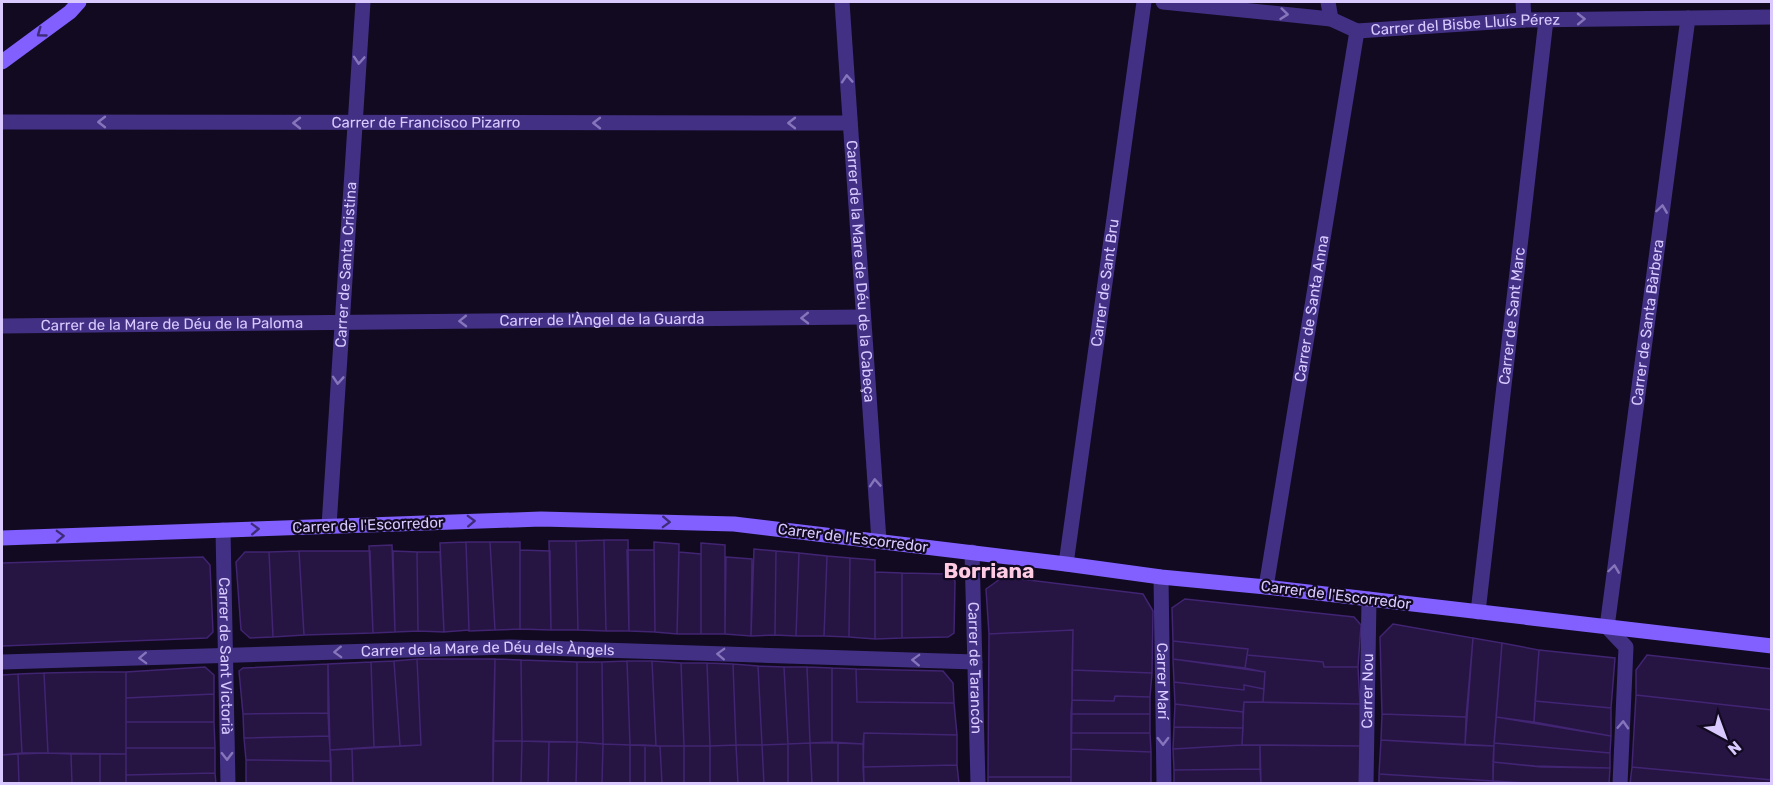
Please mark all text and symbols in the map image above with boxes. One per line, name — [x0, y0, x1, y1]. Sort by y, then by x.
one-way arrow — [1279, 7, 1289, 20]
street label: Carrer del Bisbe Lluís Pérez — [1370, 11, 1560, 39]
one-way arrow — [1577, 13, 1586, 25]
one-way arrow — [37, 26, 48, 37]
one-way arrow — [353, 55, 366, 64]
one-way arrow — [841, 74, 854, 83]
street label: Carrer de Francisco Pizarro — [332, 113, 520, 132]
one-way arrow — [97, 116, 106, 128]
one-way arrow — [292, 117, 301, 129]
one-way arrow — [592, 117, 601, 129]
one-way arrow — [787, 117, 796, 129]
street label: Carrer de la Mare de Déu de la Cabeça — [843, 140, 878, 403]
street label: Carrer de Santa Cristina — [332, 181, 360, 348]
one-way arrow — [1656, 204, 1668, 214]
street label: Carrer de Sant Bru — [1087, 218, 1123, 348]
street label: Carrer de Santa Anna — [1291, 234, 1332, 383]
street label: Carrer de Santa Bàrbera — [1628, 238, 1667, 407]
street label: Carrer de Sant Marc — [1495, 246, 1529, 386]
street label: Carrer de l'Àngel de la Guarda — [499, 310, 704, 330]
one-way arrow — [800, 311, 809, 324]
street label: Carrer de la Mare de Déu de la Paloma — [41, 314, 303, 335]
one-way arrow — [458, 315, 467, 327]
one-way arrow — [332, 376, 345, 385]
one-way arrow — [868, 478, 881, 487]
street label: Carrer de l'Escorredor — [292, 513, 444, 537]
one-way arrow — [466, 515, 475, 527]
one-way arrow — [661, 516, 670, 528]
street label: Carrer de l'Escorredor — [777, 520, 930, 556]
one-way arrow — [250, 522, 259, 535]
one-way arrow — [55, 529, 64, 542]
district label: Borriana — [944, 558, 1034, 583]
one-way arrow — [1608, 564, 1620, 574]
street label: Carrer de Sant Victorià — [215, 577, 236, 735]
street label: Carrer de l'Escorredor — [1260, 577, 1413, 613]
street label: Carrer de Tarancón — [964, 602, 986, 734]
street label: Carrer de la Mare de Déu dels Àngels — [361, 638, 615, 660]
street label: Carrer Marí — [1153, 643, 1172, 721]
one-way arrow — [333, 646, 342, 658]
one-way arrow — [717, 647, 726, 660]
one-way arrow — [138, 652, 147, 664]
street label: Carrer Nou — [1358, 653, 1377, 729]
one-way arrow — [912, 654, 921, 667]
north arrow — [1695, 707, 1755, 767]
one-way arrow — [1616, 721, 1629, 730]
one-way arrow — [1157, 736, 1170, 745]
text: N — [1724, 737, 1745, 759]
one-way arrow — [221, 752, 234, 761]

